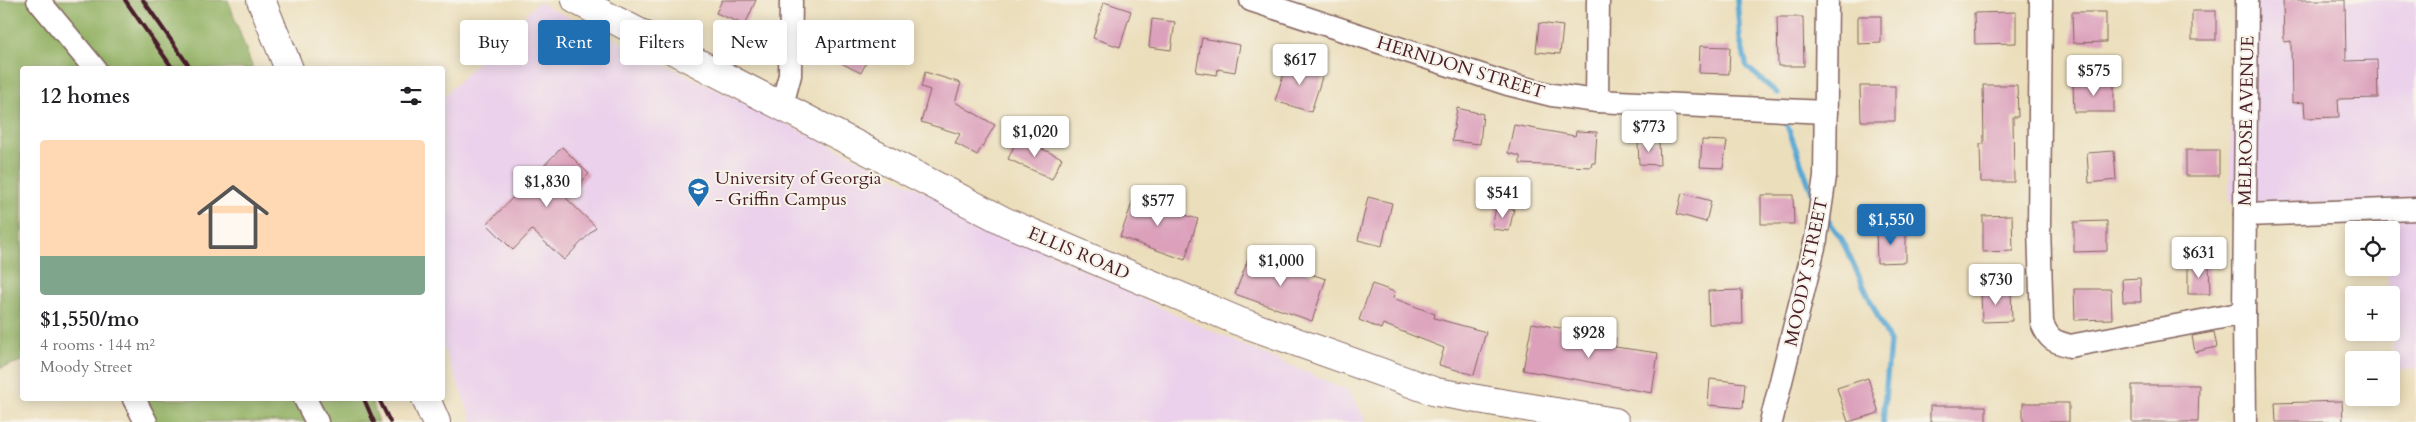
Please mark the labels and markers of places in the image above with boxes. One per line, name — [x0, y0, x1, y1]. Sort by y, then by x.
pin: $617 — [1270, 44, 1330, 86]
pin: $575 — [2064, 54, 2124, 97]
pin: $773 — [1619, 110, 1679, 153]
pin: $1,020 — [994, 116, 1076, 158]
pin: $1,830 — [506, 166, 588, 208]
place label: University of Georgia - Griffin Campus — [715, 166, 882, 212]
school or university icon: University of Georgia - Griffin Campus — [687, 176, 711, 207]
pin: $541 — [1473, 176, 1533, 219]
pin: $577 — [1128, 184, 1188, 227]
pin: $1,550 — [1850, 204, 1932, 246]
pin: $631 — [2169, 236, 2229, 279]
pin: $1,000 — [1240, 244, 1322, 287]
pin: $730 — [1966, 264, 2026, 306]
pin: $928 — [1559, 316, 1619, 359]

